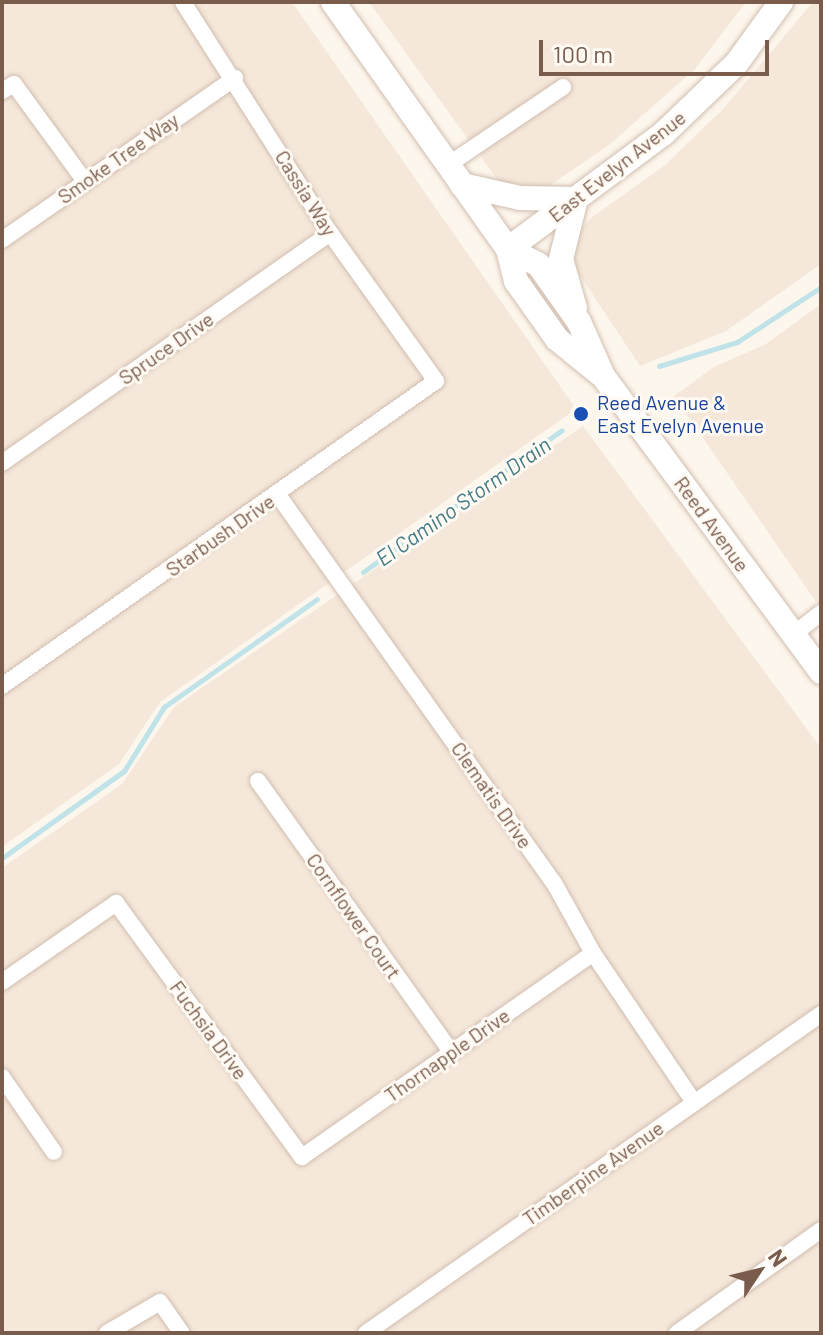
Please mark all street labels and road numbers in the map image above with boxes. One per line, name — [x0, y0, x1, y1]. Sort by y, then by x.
street label: East Evelyn Avenue — [544, 105, 690, 227]
street label: Smoke Tree Way — [53, 107, 183, 209]
street label: Cassia Way — [270, 146, 342, 240]
street label: Spruce Drive — [114, 307, 218, 389]
street label: Reed Avenue — [669, 472, 755, 576]
street label: Starbush Drive — [161, 489, 279, 581]
street label: Clematis Drive — [446, 737, 538, 853]
street label: Cornflower Court — [302, 849, 406, 983]
street label: Fuchsia Drive — [165, 976, 253, 1084]
street label: Thornapple Drive — [380, 1003, 514, 1107]
street label: Timberpine Avenue — [518, 1115, 668, 1231]

